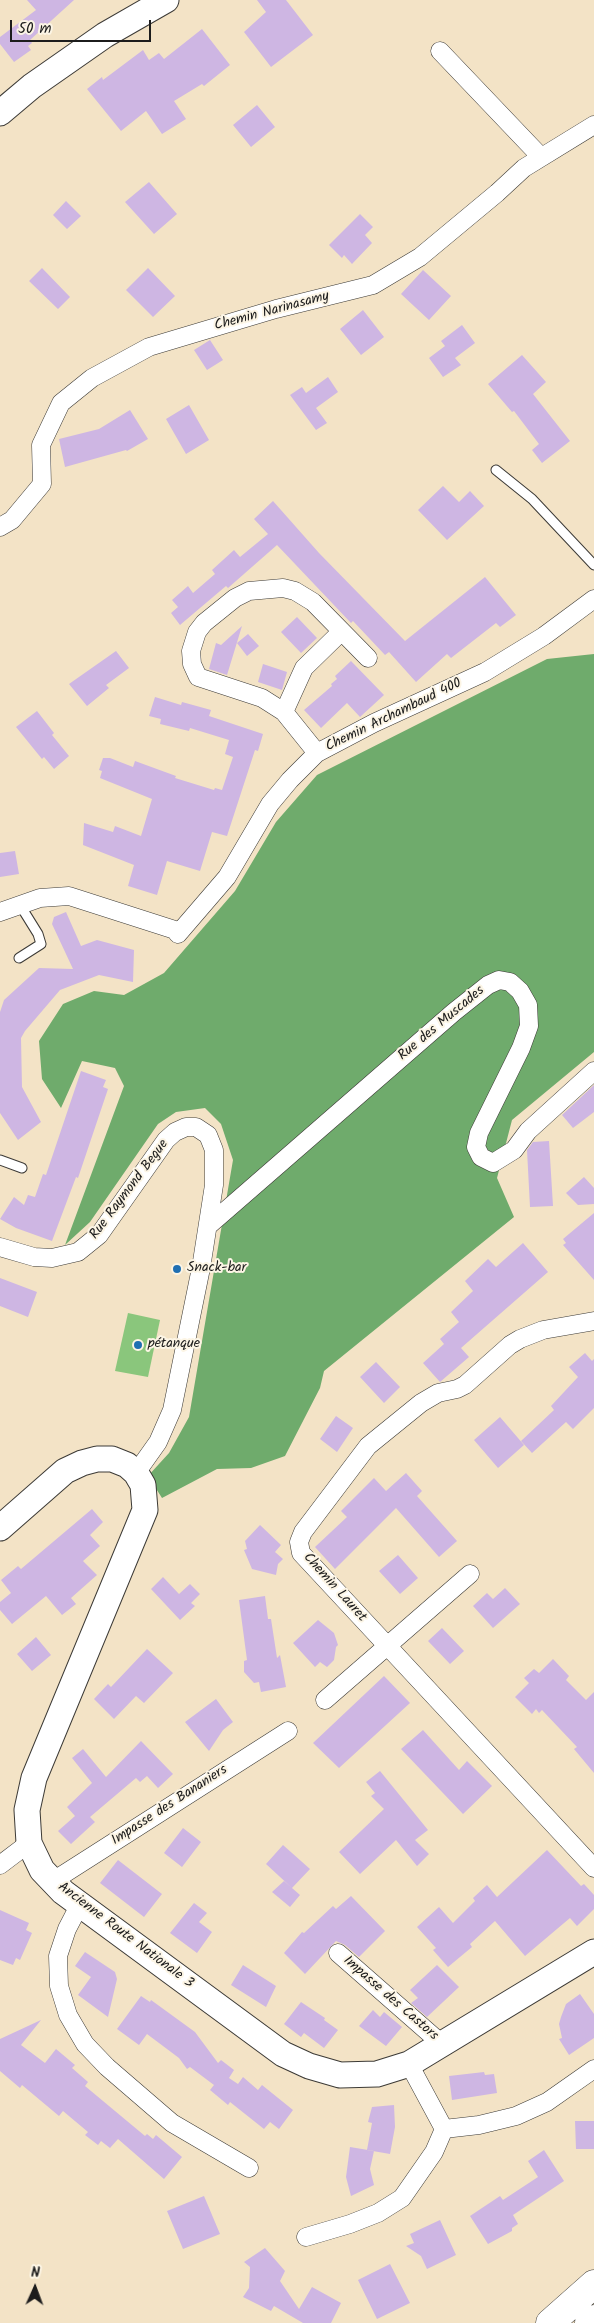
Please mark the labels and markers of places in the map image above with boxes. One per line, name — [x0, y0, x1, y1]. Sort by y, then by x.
place label: Snack-bar — [187, 1261, 246, 1277]
marker: Snack-bar — [171, 1263, 183, 1275]
place label: pétanque — [148, 1337, 200, 1353]
marker: pétanque — [132, 1339, 144, 1351]

